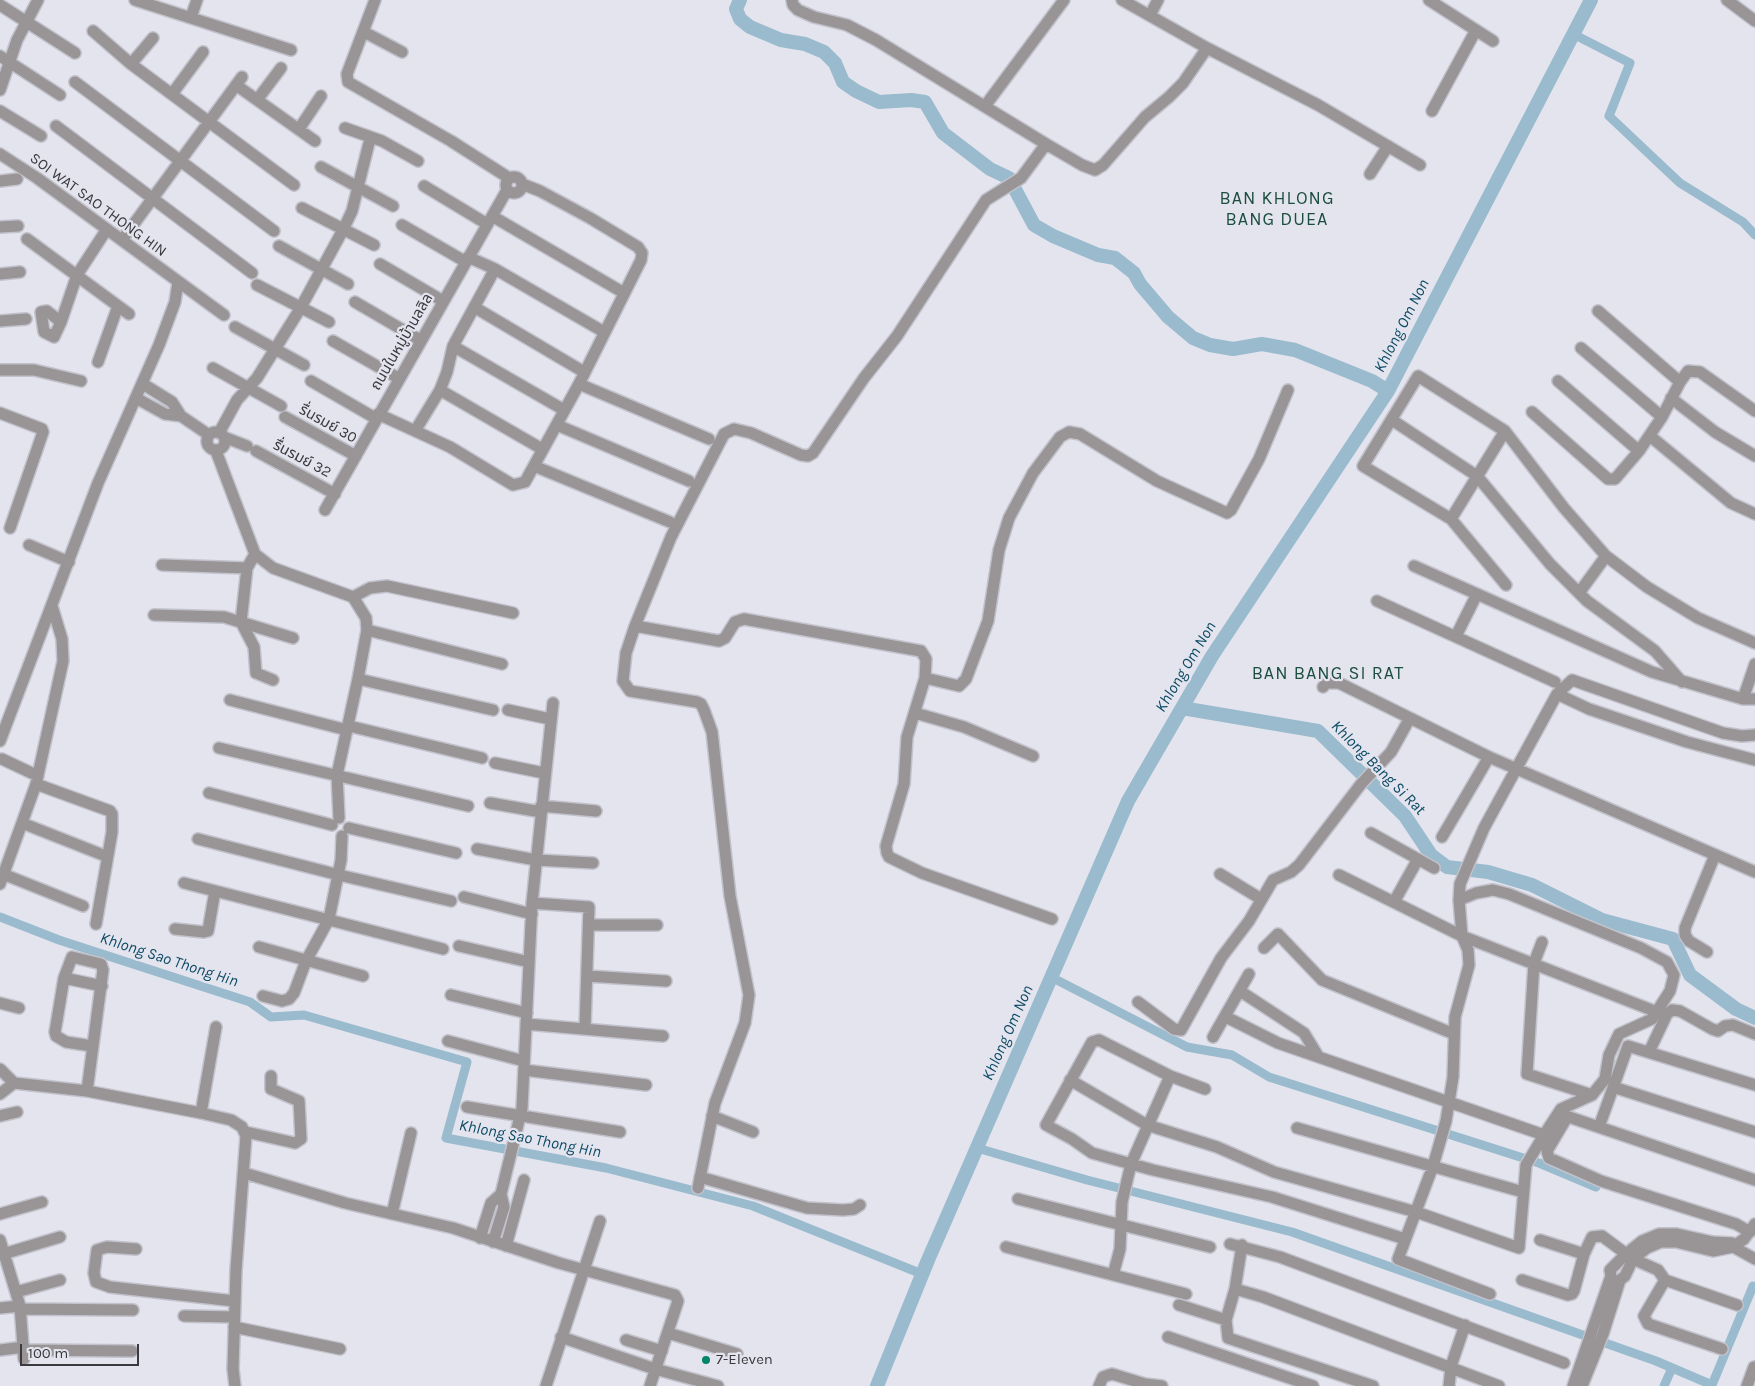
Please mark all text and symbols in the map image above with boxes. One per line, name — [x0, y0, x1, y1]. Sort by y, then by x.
street label: SOI WAT SAO THONG HIN — [26, 149, 170, 261]
district label: BAN KHLONG BANG DUEA — [1218, 188, 1336, 230]
water label: Khlong Om Non — [1370, 276, 1434, 376]
street label: ถนนในหมู่บ้านลลิล — [367, 290, 437, 394]
street label: รื่นรมย์ 30 — [296, 401, 360, 447]
street label: รื่นรมย์ 32 — [270, 436, 334, 482]
water label: Khlong Om Non — [1151, 618, 1221, 716]
district label: BAN BANG SI RAT — [1250, 663, 1406, 685]
water label: Khlong Bang Si Rat — [1327, 717, 1429, 819]
water label: Khlong Sao Thong Hin — [97, 929, 241, 991]
water label: Khlong Om Non — [978, 982, 1038, 1084]
water label: Khlong Sao Thong Hin — [457, 1116, 603, 1162]
scale bar — [22, 1334, 141, 1366]
text: 100 m — [28, 1344, 68, 1362]
place label: 7-Eleven — [716, 1351, 773, 1369]
marker: 7-Eleven — [700, 1354, 712, 1366]

